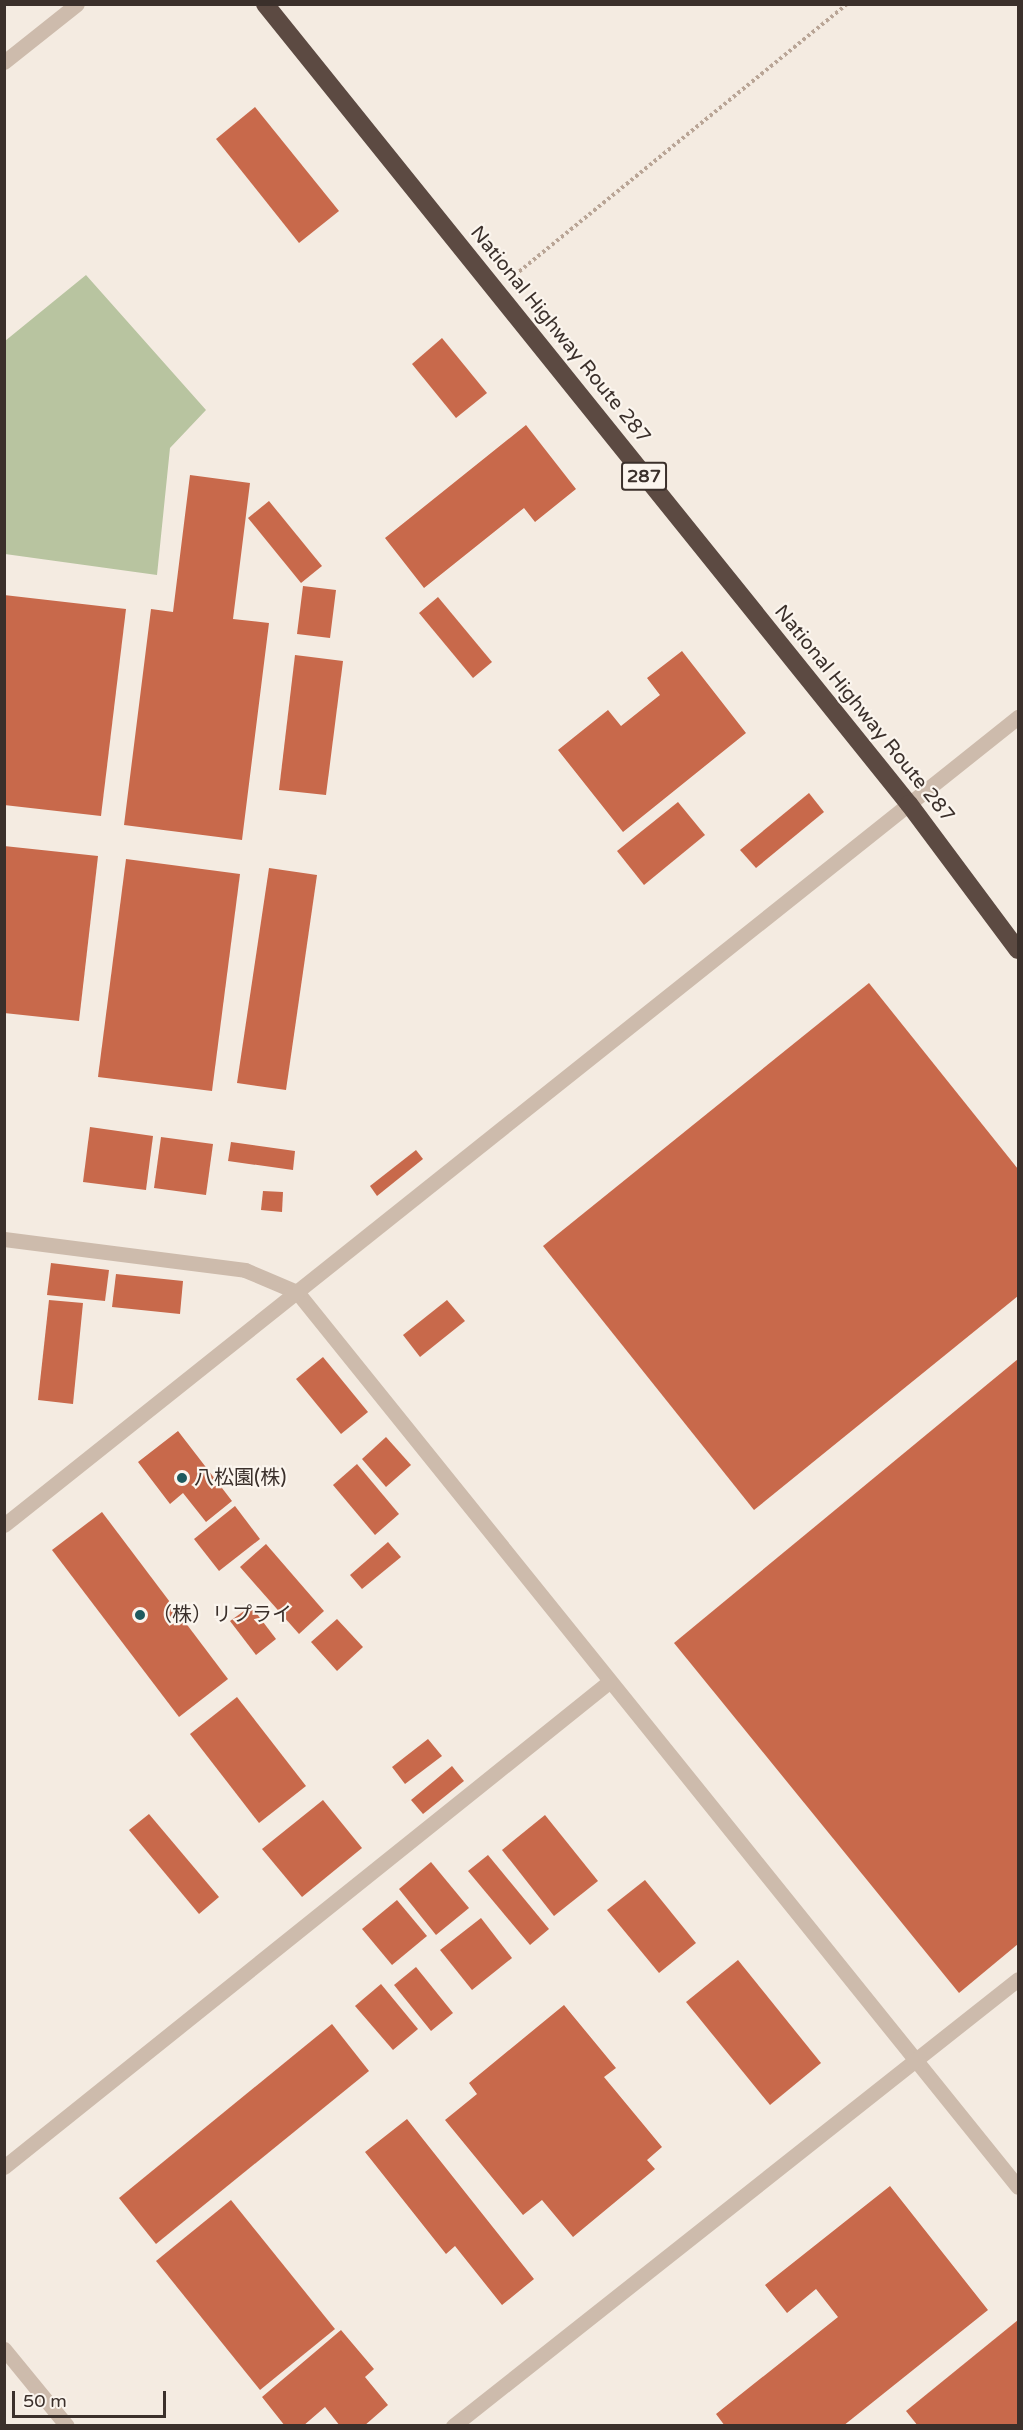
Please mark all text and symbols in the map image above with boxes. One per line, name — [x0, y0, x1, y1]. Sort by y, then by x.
street label: National Highway Route 287 — [465, 221, 655, 449]
road number: 287 — [620, 461, 668, 491]
street label: National Highway Route 287 — [769, 600, 959, 828]
place label: 八松園(株) — [194, 1466, 286, 1490]
marker: 八松園(株) — [175, 1471, 189, 1485]
place label: （株）リプライ — [152, 1603, 292, 1627]
marker: （株）リプライ — [133, 1608, 147, 1622]
scale bar — [15, 2379, 170, 2417]
text: 50 m — [23, 2390, 67, 2412]

